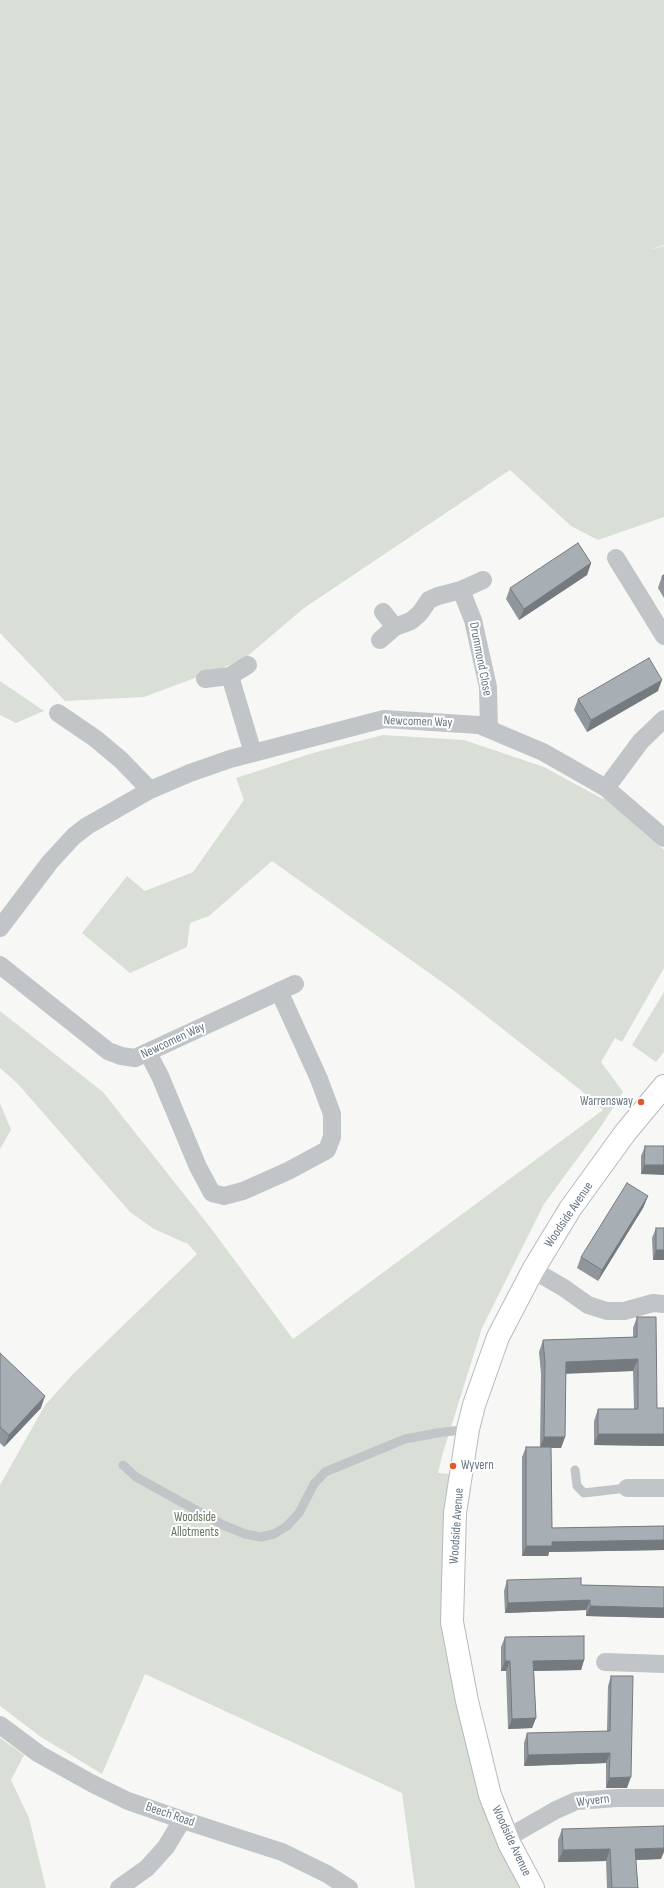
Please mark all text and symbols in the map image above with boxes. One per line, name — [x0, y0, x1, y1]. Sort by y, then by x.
street label: Drummond Close — [465, 621, 495, 697]
street label: Newcomen Way — [383, 713, 453, 731]
street label: Newcomen Way — [139, 1019, 207, 1063]
place label: Warrensway — [580, 1094, 633, 1110]
marker: Warrensway — [636, 1097, 646, 1107]
street label: Woodside Avenue — [541, 1179, 597, 1251]
place label: Wyvern — [461, 1458, 494, 1474]
marker: Wyvern — [448, 1461, 458, 1471]
street label: Woodside Avenue — [447, 1488, 467, 1564]
park label: Woodside Allotments — [171, 1510, 219, 1541]
street label: Wyvern — [576, 1791, 610, 1811]
street label: Beech Road — [143, 1799, 197, 1831]
street label: Woodside Avenue — [488, 1803, 534, 1879]

